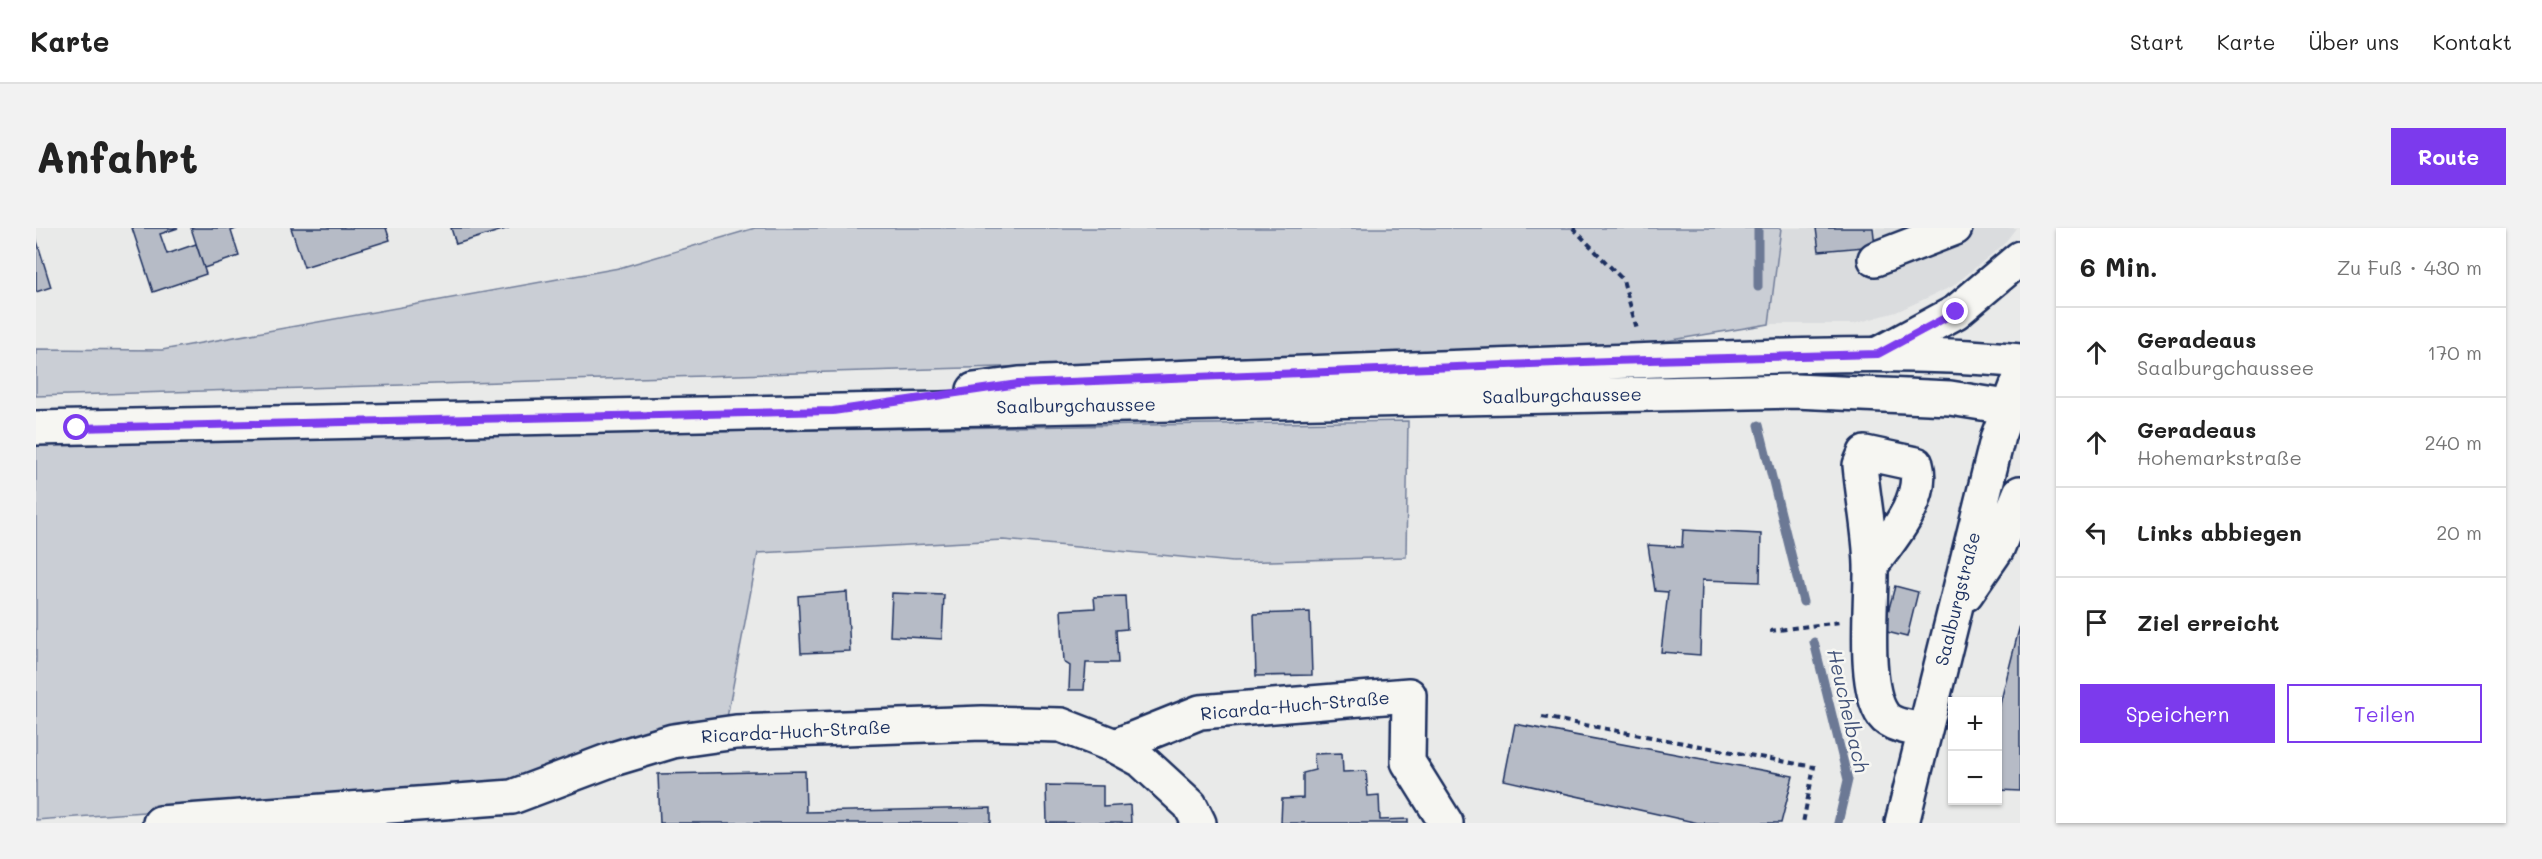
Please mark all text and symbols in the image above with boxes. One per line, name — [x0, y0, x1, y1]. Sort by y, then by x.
text: Karte — [30, 23, 109, 59]
text: Start — [2130, 28, 2184, 55]
text: Karte — [2217, 28, 2275, 55]
text: Über uns — [2308, 28, 2399, 55]
text: Kontakt — [2432, 28, 2512, 55]
button: Route — [2391, 128, 2506, 185]
text: Anfahrt — [36, 129, 198, 184]
text: 6 Min. — [2080, 250, 2158, 284]
text: Zu Fuß · 430 m — [2337, 254, 2482, 280]
route end — [1942, 298, 1968, 324]
text: Geradeaus — [2137, 325, 2256, 354]
icon: ahead — [2080, 336, 2113, 369]
text: 170 m — [2427, 339, 2482, 365]
text: Saalburgchaussee — [2137, 354, 2314, 380]
street label: Saalburgchaussee — [1482, 382, 1642, 408]
street label: Saalburgchaussee — [996, 392, 1156, 418]
route start — [63, 414, 89, 440]
text: Geradeaus — [2137, 415, 2256, 444]
icon: ahead — [2080, 426, 2113, 459]
text: 240 m — [2424, 429, 2482, 455]
text: Hohemarkstraße — [2137, 444, 2302, 470]
icon: left — [2080, 516, 2113, 549]
text: Links abbiegen — [2137, 518, 2302, 547]
text: 20 m — [2436, 519, 2482, 545]
street label: Saalburgstraße — [1929, 529, 1985, 668]
icon: arrive — [2080, 606, 2113, 639]
text: Ziel erreicht — [2137, 608, 2279, 637]
water label: Heuchelbach — [1822, 646, 1876, 775]
button: Speichern — [2080, 684, 2275, 743]
button: Teilen — [2287, 684, 2482, 743]
street label: Ricarda-Huch-Straße — [1199, 685, 1391, 725]
map controls — [1948, 697, 2002, 805]
button: + — [1948, 697, 2002, 751]
street label: Ricarda-Huch-Straße — [700, 714, 891, 748]
button: − — [1948, 751, 2002, 805]

